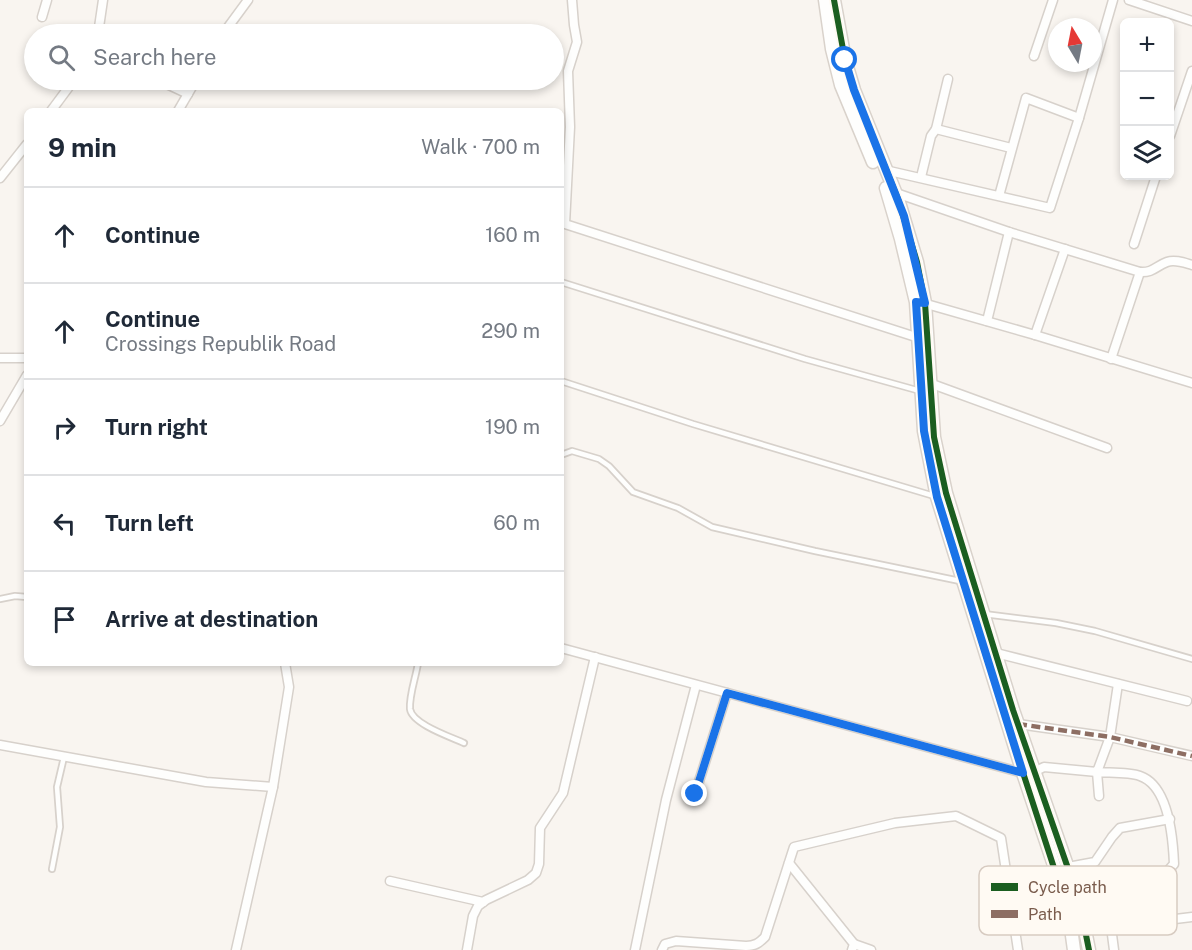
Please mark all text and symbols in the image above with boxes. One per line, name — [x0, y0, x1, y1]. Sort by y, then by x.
north arrow — [1048, 18, 1102, 72]
map controls — [1120, 18, 1174, 180]
button: + — [1120, 18, 1174, 72]
search box — [24, 24, 564, 90]
icon: search — [45, 41, 78, 74]
text: Search here — [93, 44, 217, 70]
route start — [831, 46, 857, 72]
button: − — [1120, 72, 1174, 126]
button: layers — [1120, 126, 1174, 180]
text: 9 min — [48, 132, 117, 163]
text: Walk · 700 m — [421, 135, 540, 159]
icon: ahead — [48, 219, 81, 252]
text: Continue — [105, 222, 200, 248]
text: 160 m — [485, 223, 540, 247]
text: Continue — [105, 306, 200, 332]
icon: ahead — [48, 315, 81, 348]
text: 290 m — [481, 319, 540, 343]
text: Crossings Republik Road — [105, 332, 336, 356]
icon: right — [48, 411, 81, 444]
text: Turn right — [105, 414, 208, 440]
text: 190 m — [485, 415, 540, 439]
icon: left — [48, 507, 81, 540]
text: Turn left — [105, 510, 194, 536]
text: 60 m — [493, 511, 540, 535]
icon: arrive — [48, 603, 81, 636]
text: Arrive at destination — [105, 606, 318, 632]
route end — [681, 780, 707, 806]
legend — [979, 866, 1177, 935]
text: Cycle path — [1028, 878, 1107, 897]
text: Path — [1028, 905, 1062, 924]

